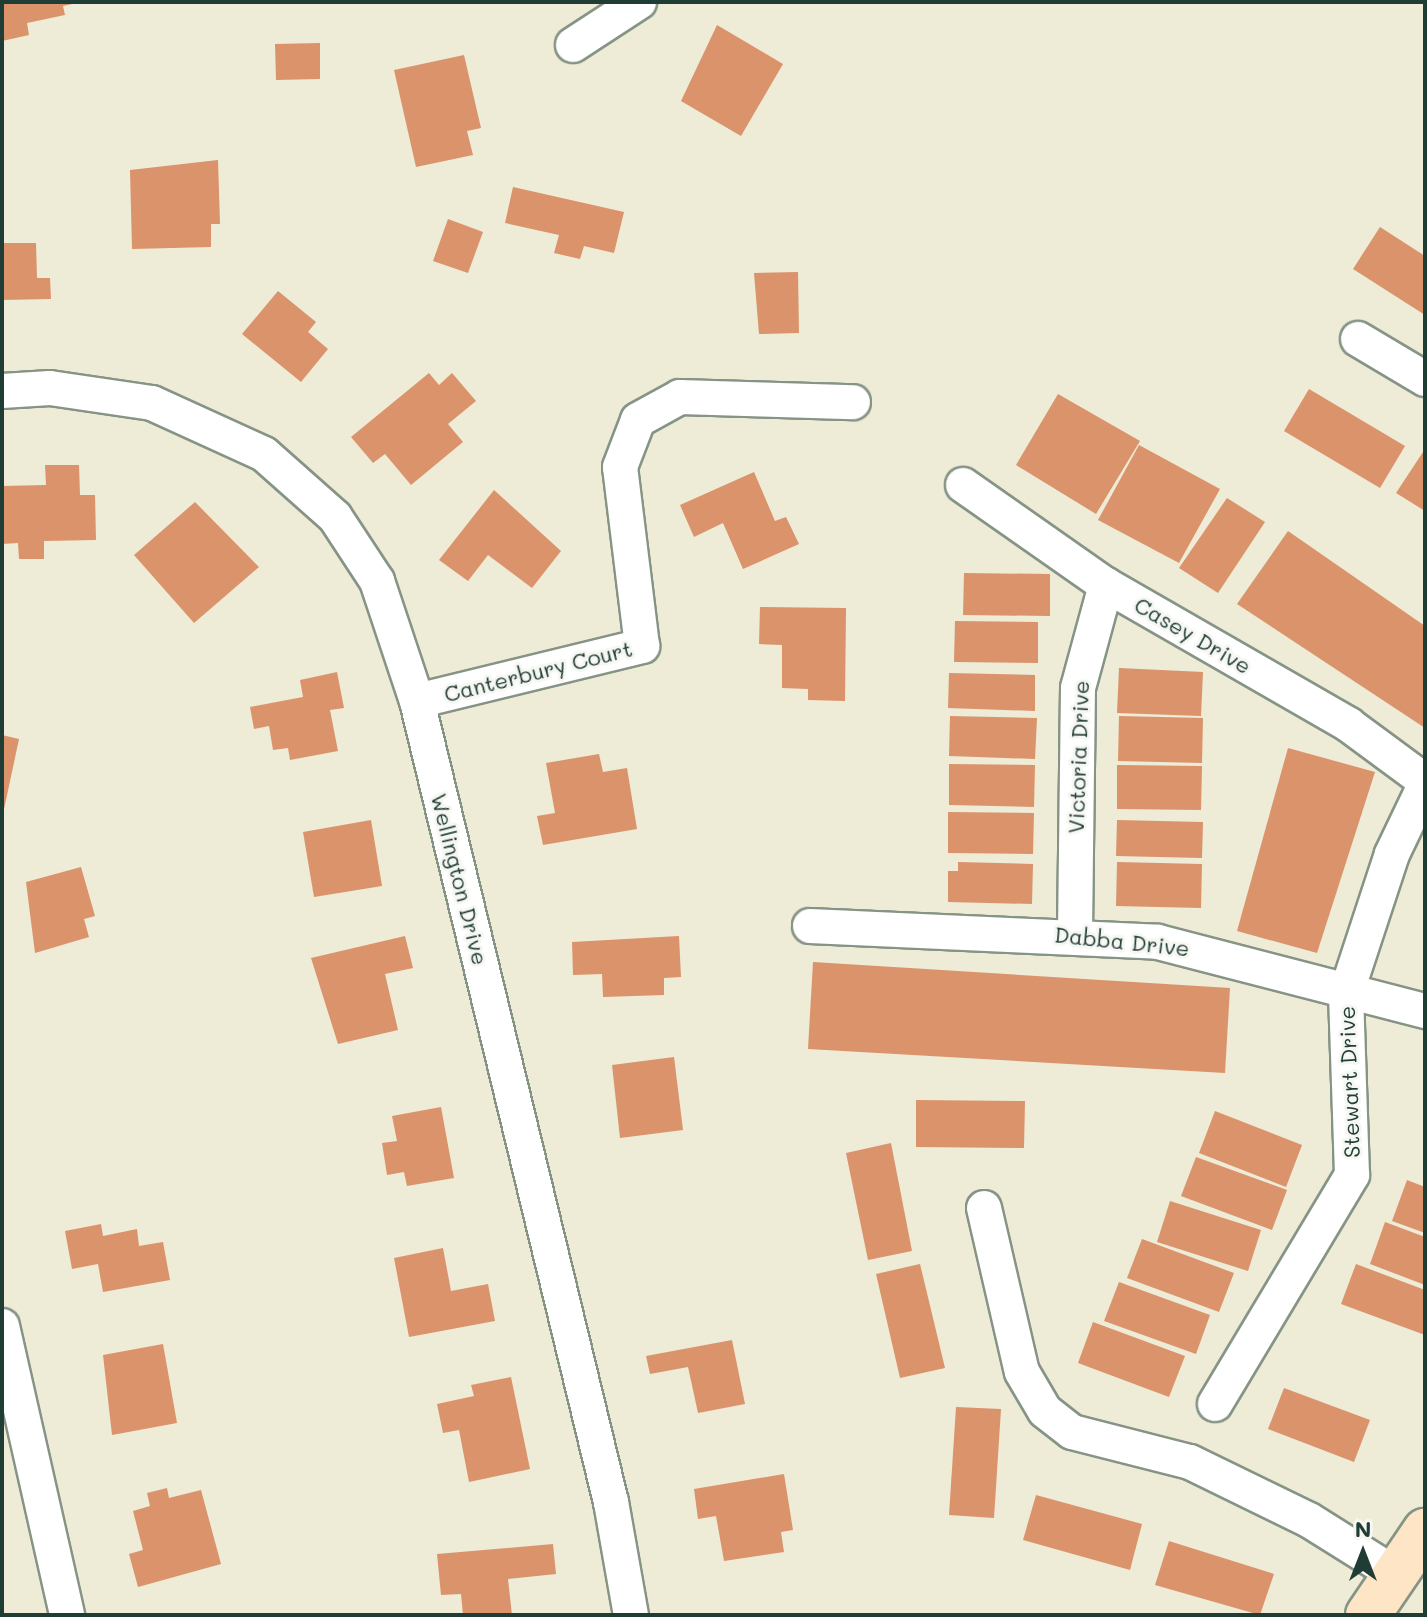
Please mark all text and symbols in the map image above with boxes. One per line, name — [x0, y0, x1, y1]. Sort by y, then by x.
street label: Casey Drive — [1130, 591, 1256, 679]
street label: Canterbury Court — [441, 635, 635, 707]
street label: Victoria Drive — [1062, 680, 1094, 834]
street label: Wellington Drive — [426, 791, 494, 967]
street label: Dabba Drive — [1053, 921, 1191, 961]
street label: Stewart Drive — [1333, 1005, 1365, 1159]
north arrow — [1323, 1513, 1403, 1593]
text: N — [1355, 1514, 1371, 1543]

